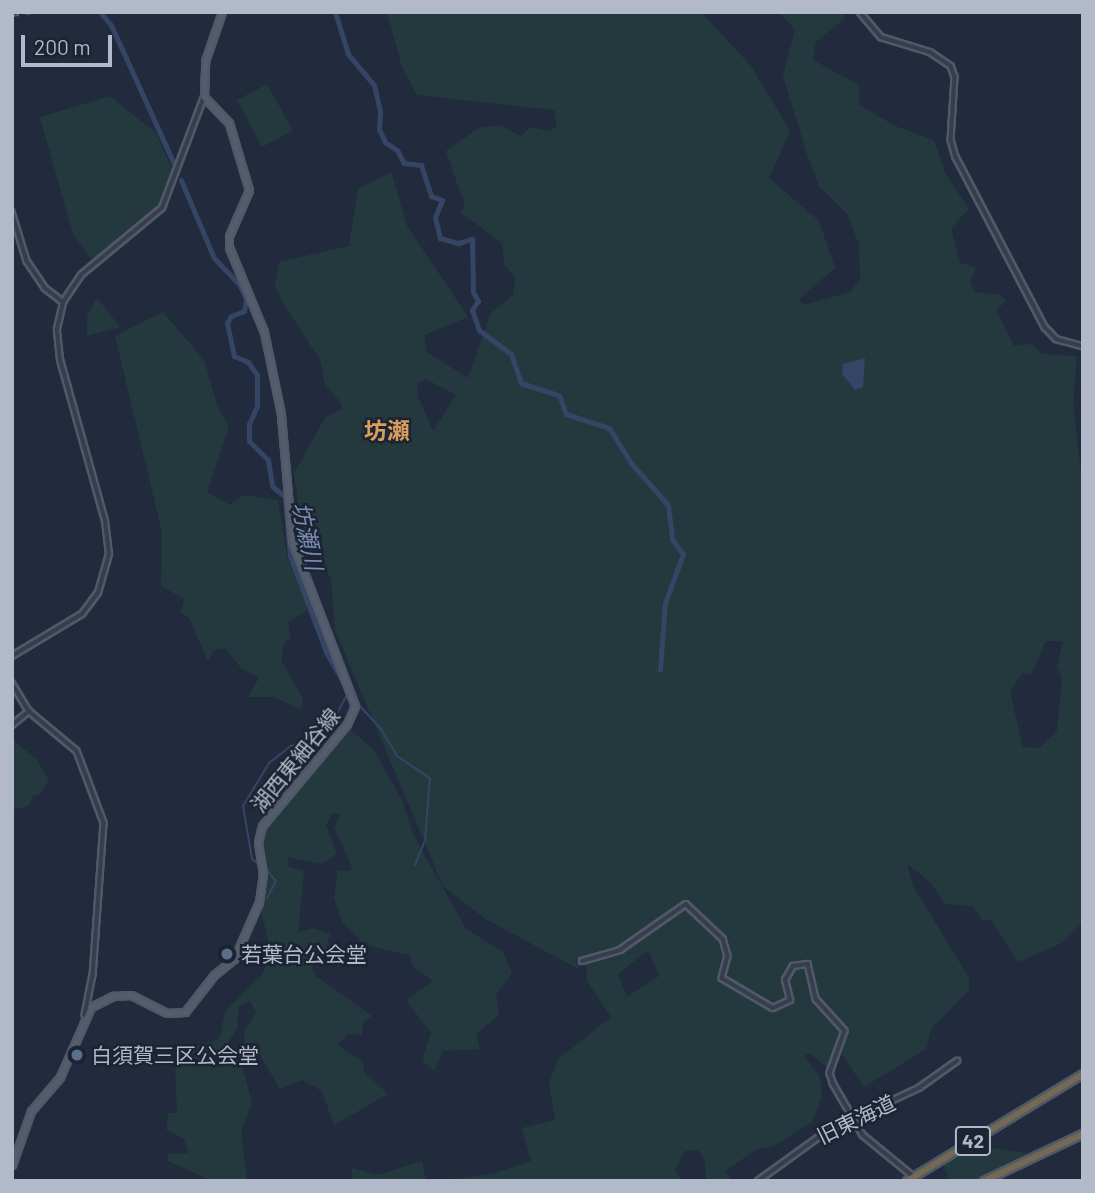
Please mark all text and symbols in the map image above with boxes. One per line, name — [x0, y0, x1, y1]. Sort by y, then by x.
scale bar — [24, 21, 116, 65]
text: 200 m — [34, 34, 91, 59]
district label: 坊瀬 — [364, 416, 410, 444]
water label: 坊瀬川 — [287, 499, 329, 573]
street label: 湖西東細谷線 — [246, 703, 344, 817]
place label: 若葉台公会堂 — [241, 941, 367, 967]
marker: 若葉台公会堂 — [219, 946, 235, 962]
place label: 白須賀三区公会堂 — [91, 1042, 259, 1068]
marker: 白須賀三区公会堂 — [69, 1047, 85, 1063]
street label: 旧東海道 — [813, 1089, 899, 1149]
road number: 42 — [954, 1126, 992, 1156]

